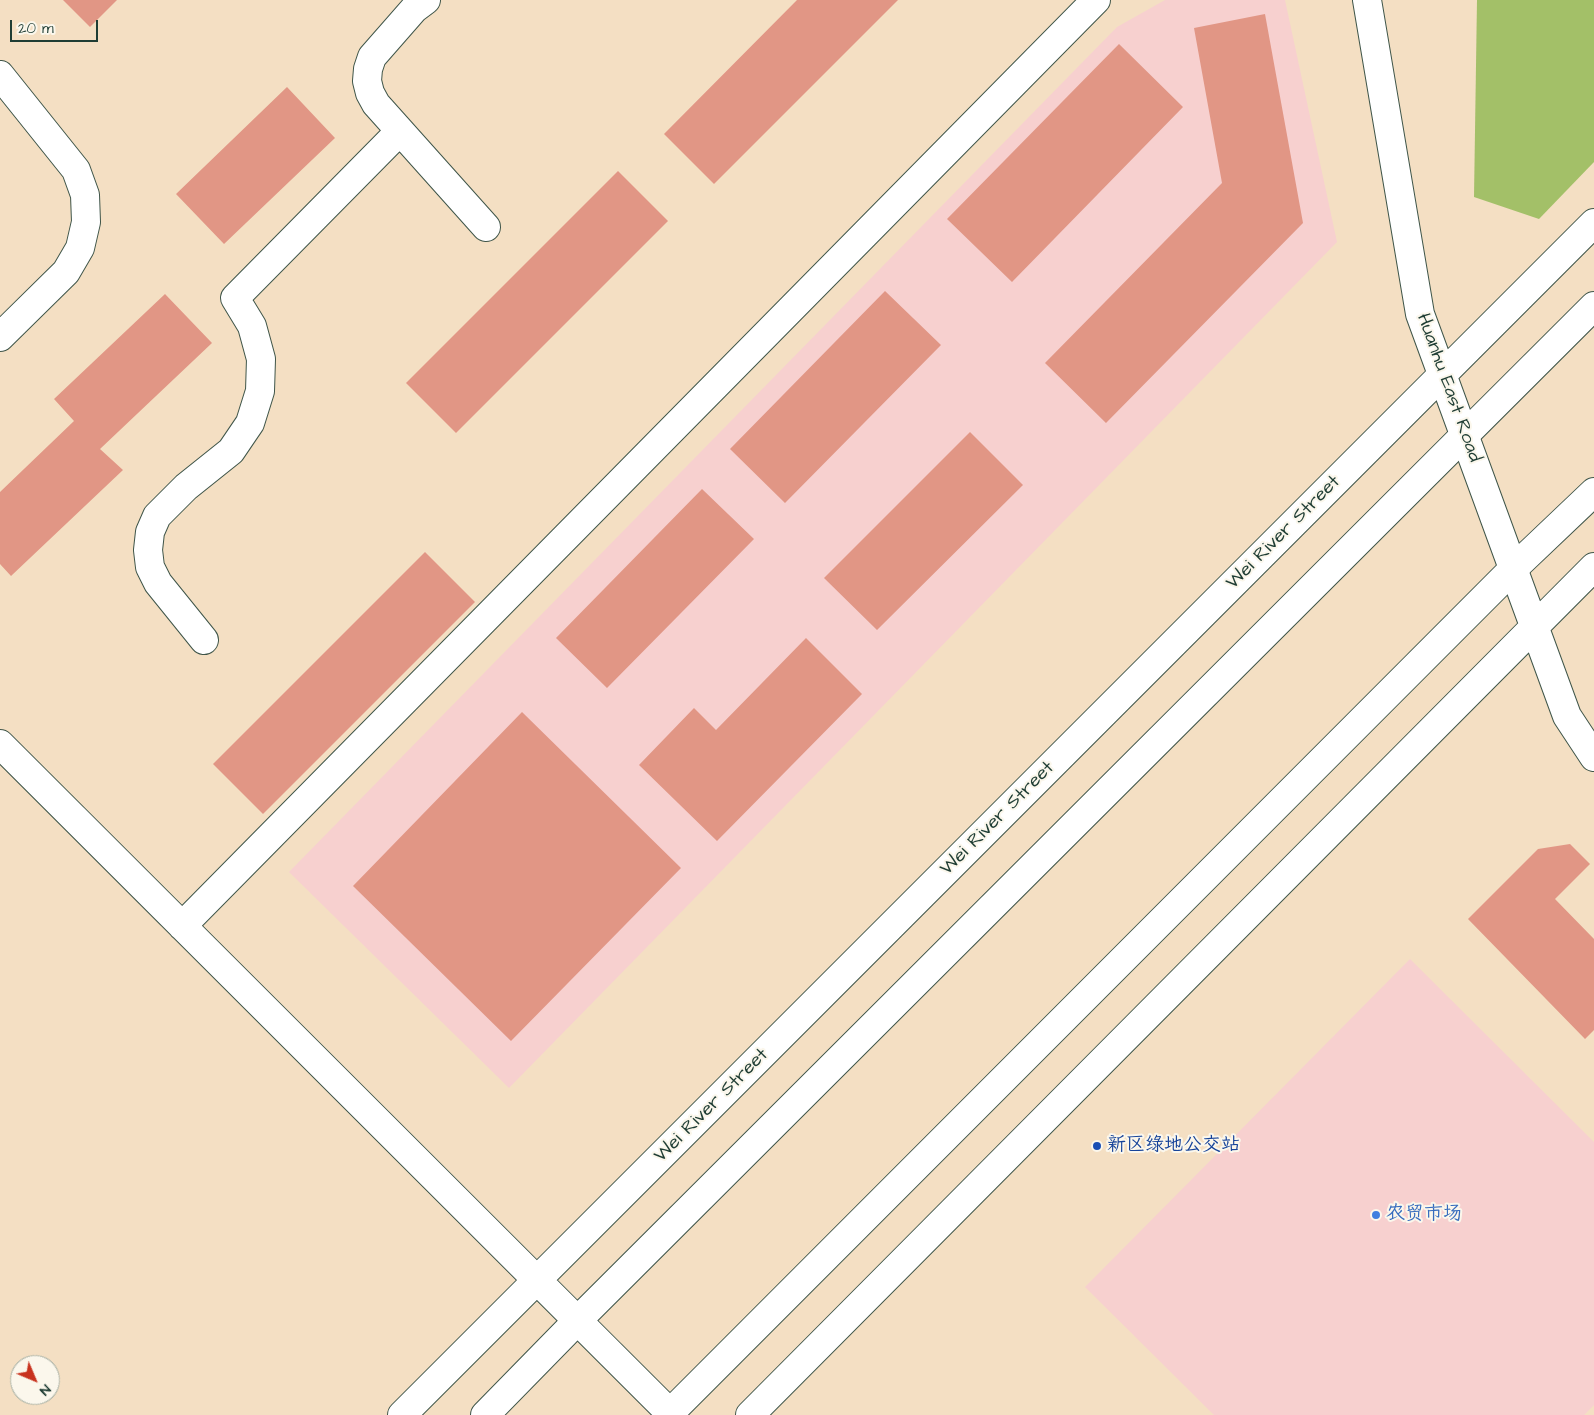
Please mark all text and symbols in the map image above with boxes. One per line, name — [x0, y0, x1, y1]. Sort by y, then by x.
scale bar — [12, 10, 100, 42]
text: 20 m — [18, 18, 54, 39]
street label: Huanhu East Road — [1411, 311, 1485, 465]
street label: Wei River Street — [1222, 471, 1346, 595]
street label: Wei River Street — [936, 757, 1060, 881]
street label: Wei River Street — [650, 1044, 774, 1168]
place label: 新区绿地公交站 — [1107, 1135, 1240, 1157]
marker: 新区绿地公交站 — [1091, 1140, 1103, 1152]
place label: 农贸市场 — [1386, 1204, 1462, 1226]
marker: 农贸市场 — [1370, 1209, 1382, 1221]
north arrow — [10, 1355, 60, 1405]
text: N — [35, 1380, 55, 1400]

